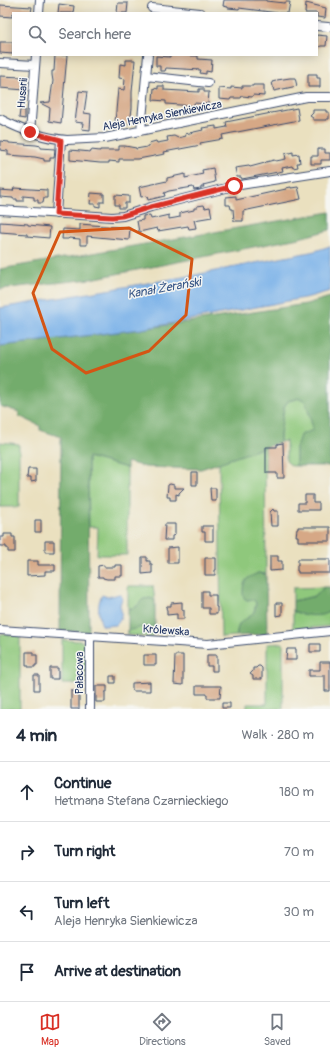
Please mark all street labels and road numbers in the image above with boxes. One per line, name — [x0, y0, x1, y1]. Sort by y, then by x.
street label: Husarii — [15, 77, 30, 109]
street label: Aleja Henryka Sienkiewicza — [101, 98, 223, 133]
street label: Królewska — [142, 622, 190, 639]
street label: Pałacowa — [73, 652, 86, 694]

